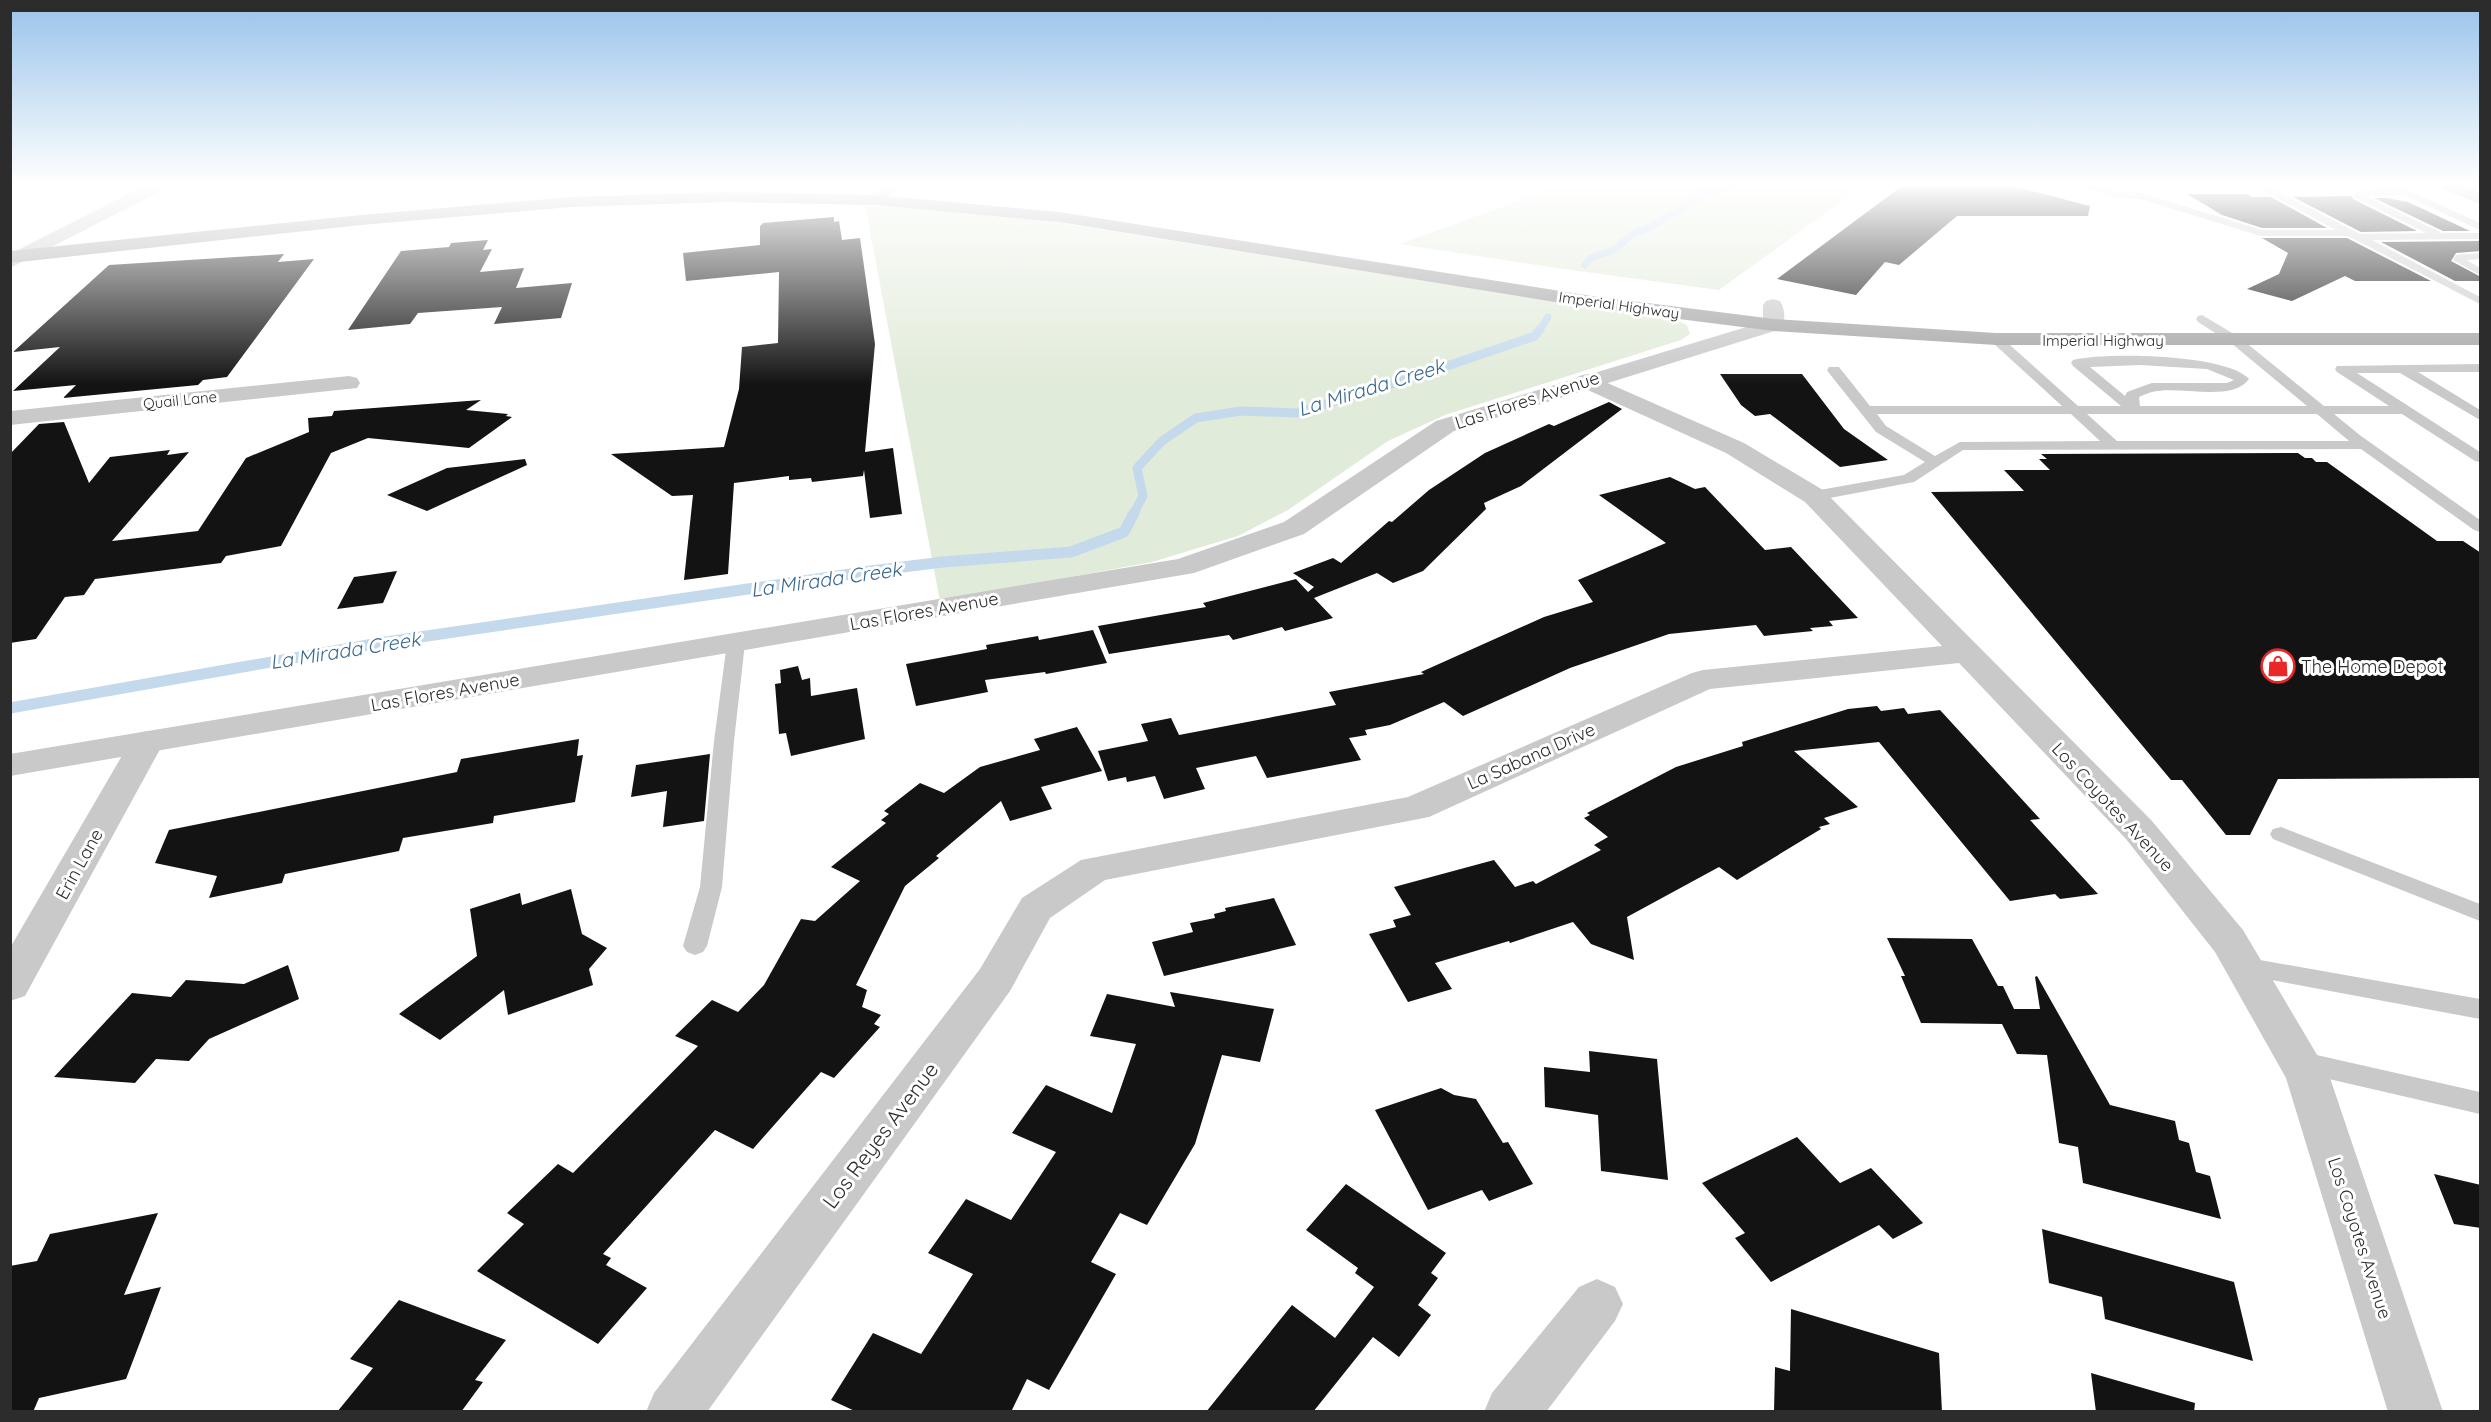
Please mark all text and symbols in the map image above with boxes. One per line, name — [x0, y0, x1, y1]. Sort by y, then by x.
street label: Imperial Highway — [1558, 287, 1680, 323]
street label: Imperial Highway — [2042, 331, 2164, 350]
water label: La Mirada Creek — [1295, 352, 1449, 421]
street label: Las Flores Avenue — [1452, 366, 1602, 434]
street label: Quail Lane — [142, 387, 218, 413]
water label: La Mirada Creek — [749, 556, 905, 602]
street label: Las Flores Avenue — [848, 587, 1000, 635]
water label: La Mirada Creek — [268, 625, 424, 674]
shop icon: The Home Depot — [2260, 648, 2296, 684]
place label: The Home Depot — [2301, 655, 2444, 678]
street label: Las Flores Avenue — [369, 668, 521, 716]
street label: La Sabana Drive — [1463, 717, 1599, 795]
street label: Los Coyotes Avenue — [2047, 738, 2179, 876]
street label: Erin Lane — [50, 825, 108, 903]
street label: Los Reyes Avenue — [817, 1057, 943, 1213]
street label: Los Coyotes Avenue — [2323, 1154, 2397, 1322]

